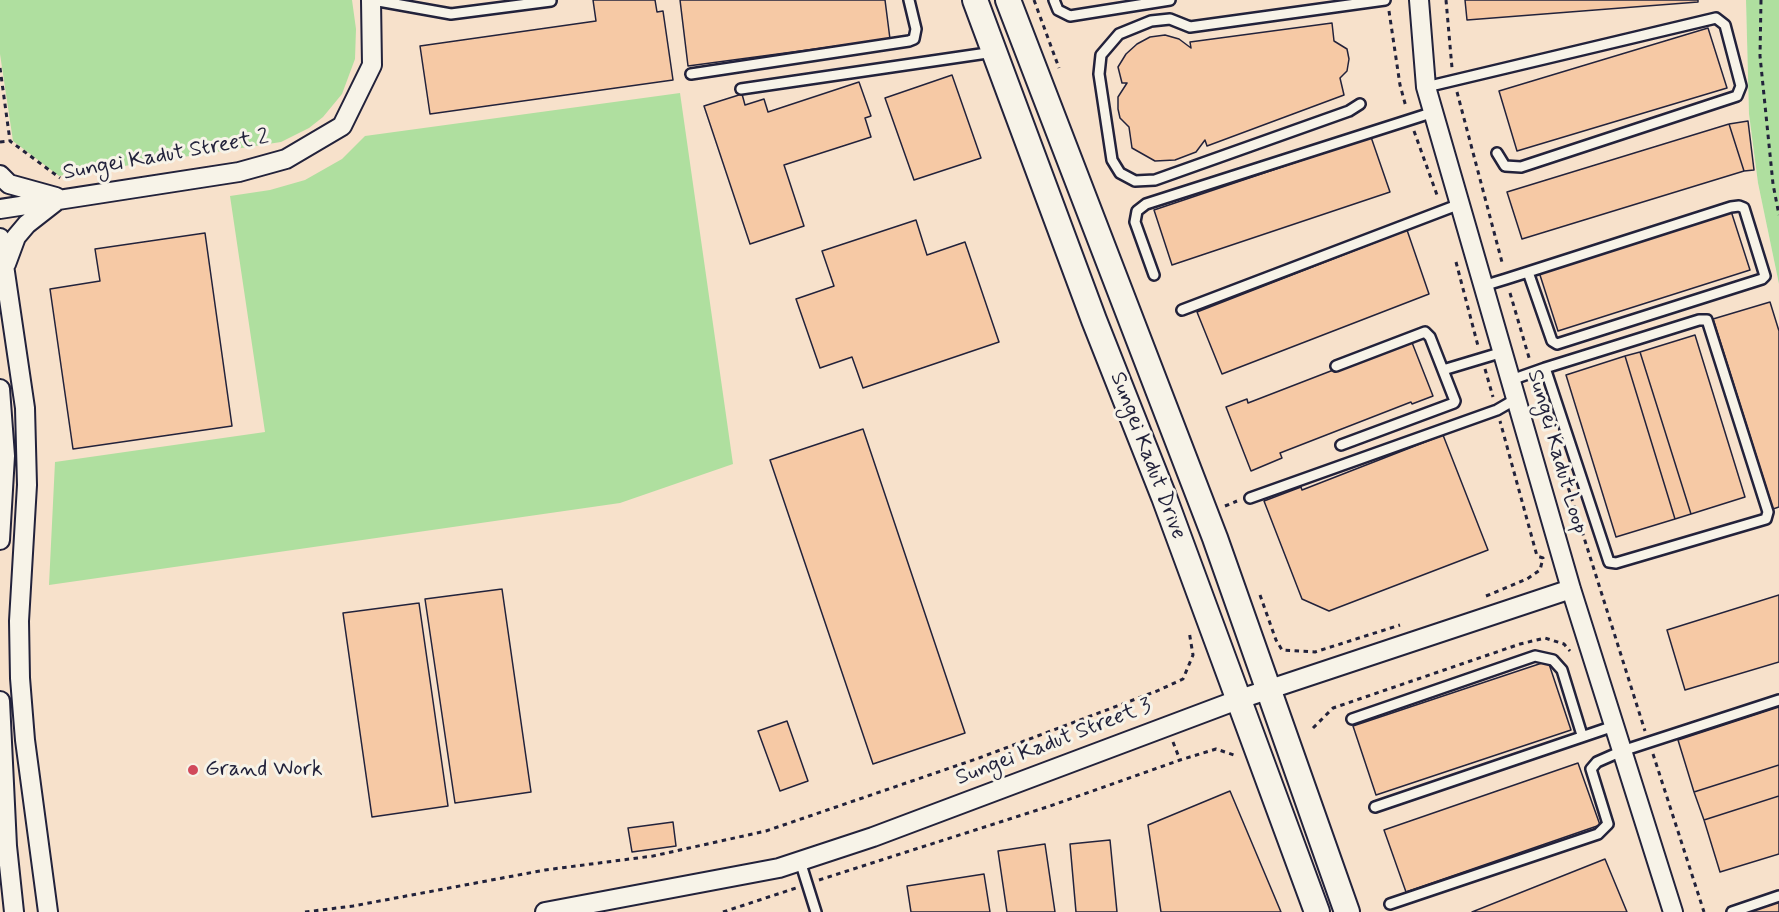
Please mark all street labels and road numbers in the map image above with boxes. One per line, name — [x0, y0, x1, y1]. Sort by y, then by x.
street label: Sungei Kadut Street 2 — [61, 125, 271, 187]
street label: Sungei Kadut Loop — [1520, 367, 1592, 537]
street label: Sungei Kadut Drive — [1103, 369, 1191, 543]
street label: Sungei Kadut Street 3 — [952, 694, 1156, 792]

